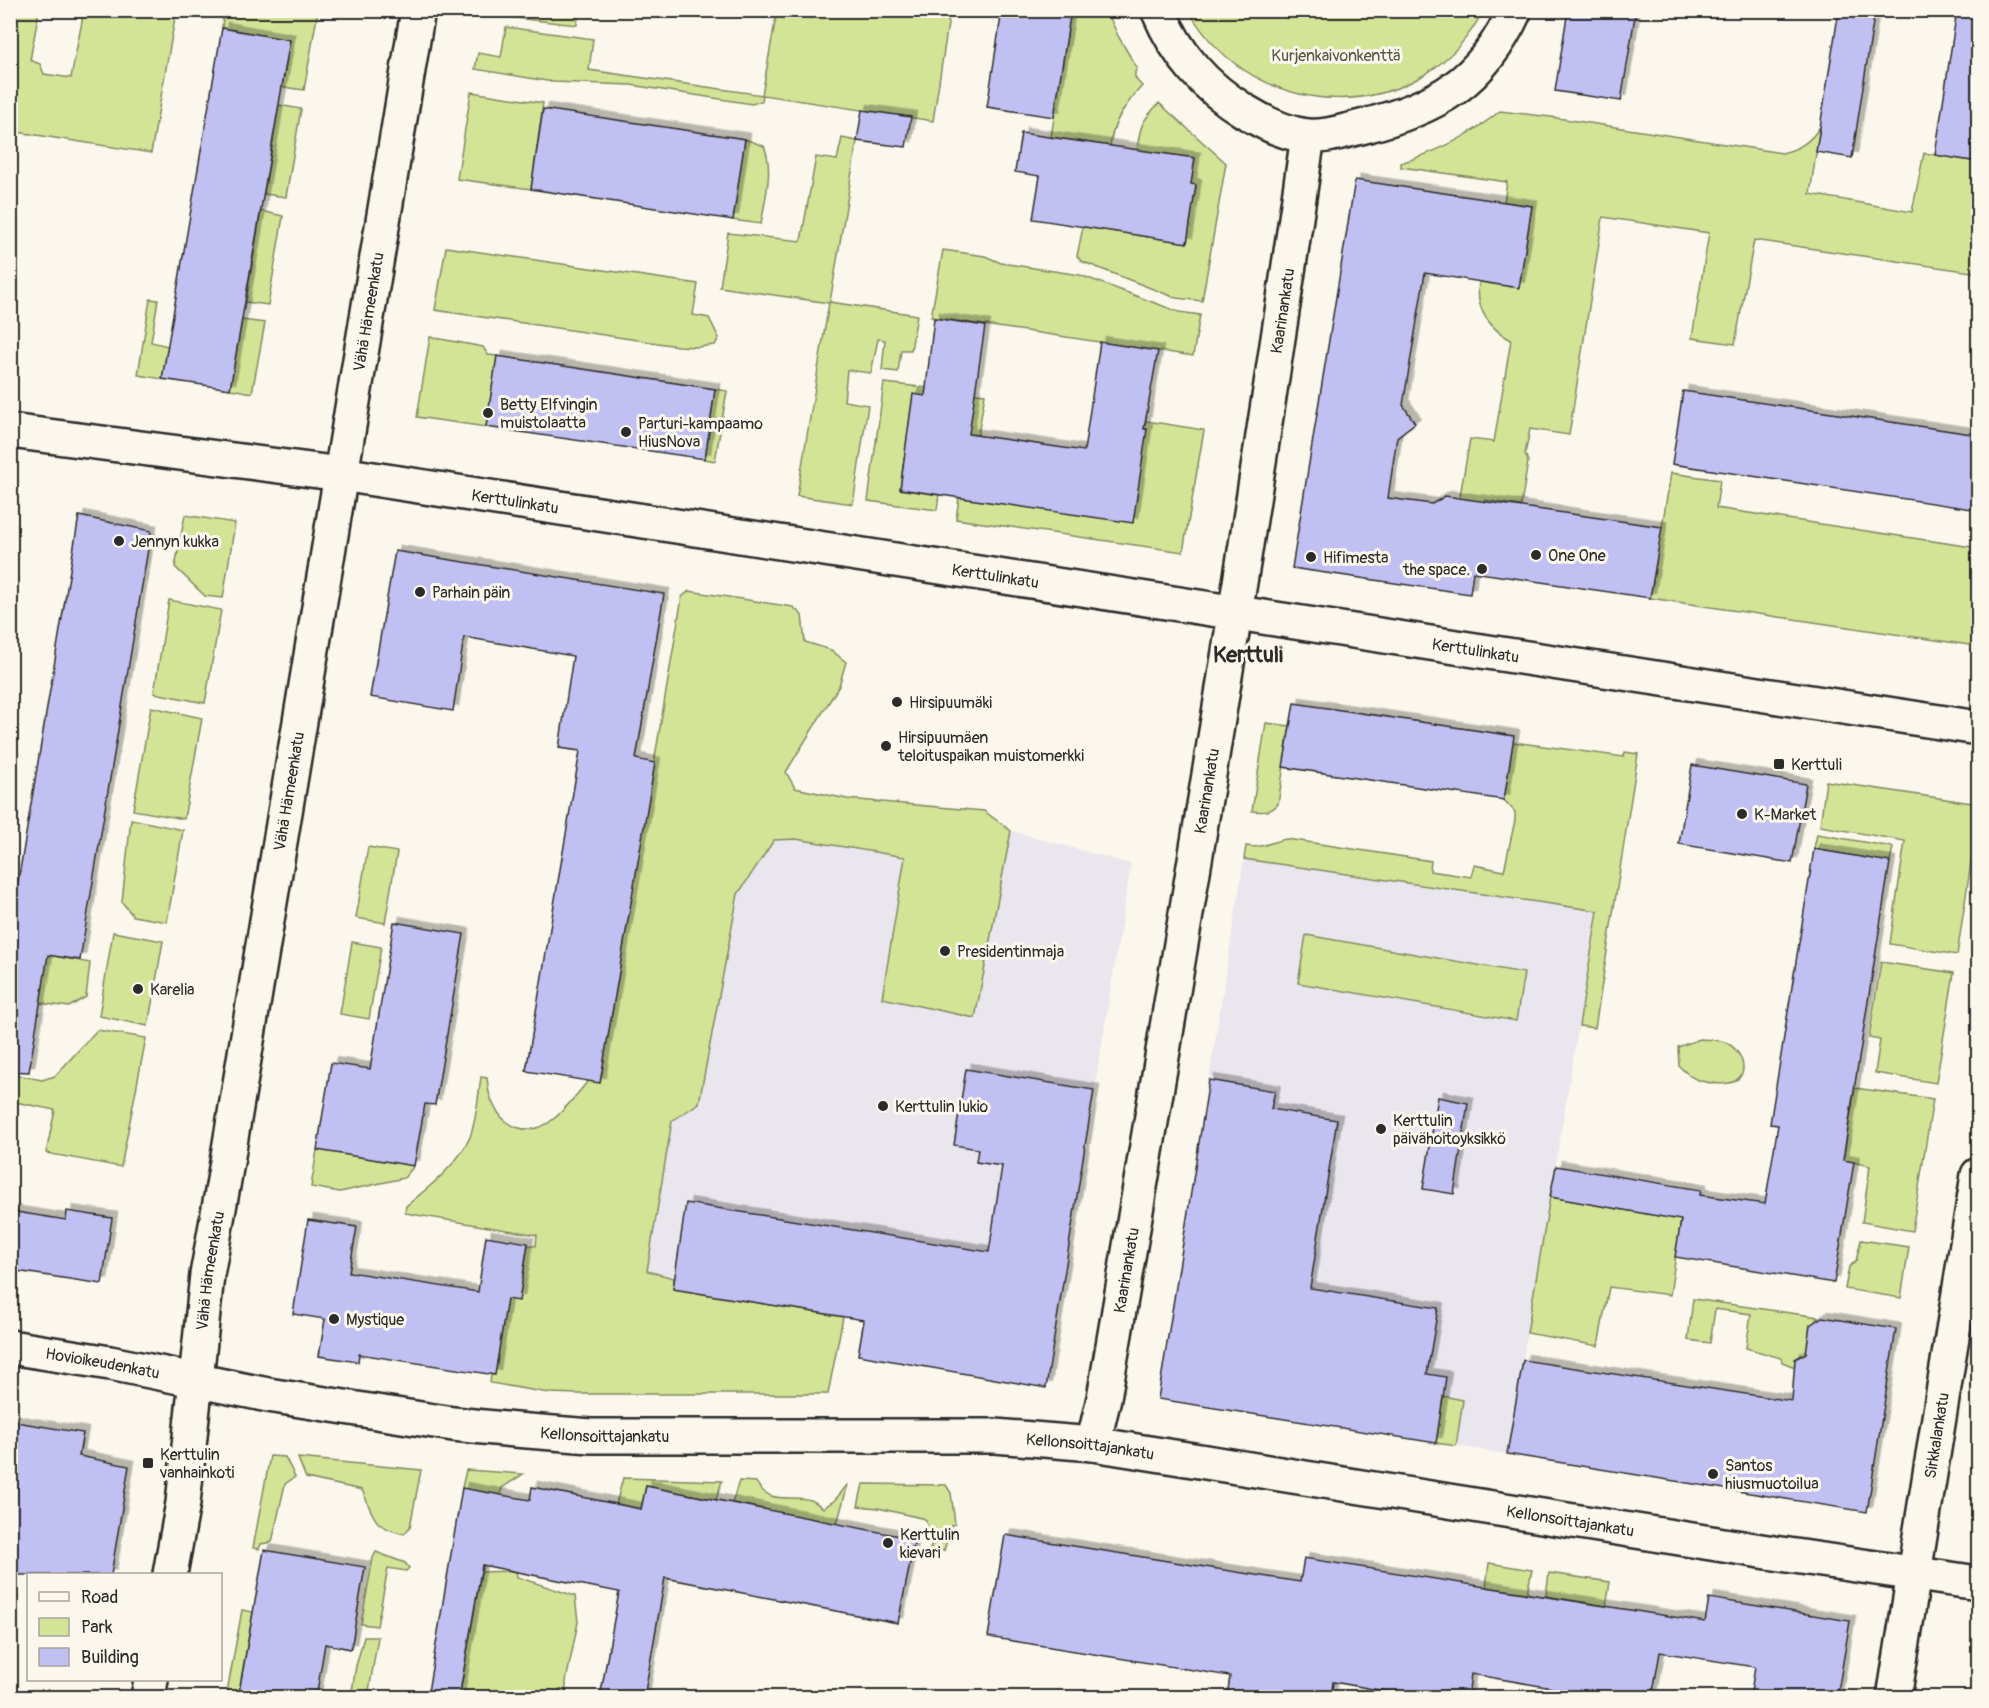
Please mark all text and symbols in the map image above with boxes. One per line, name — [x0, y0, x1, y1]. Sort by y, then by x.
park label: Kurjenkaivonkenttä — [1271, 46, 1401, 66]
street label: Vähä Hämeenkatu — [349, 251, 389, 373]
street label: Kaarinankatu — [1267, 267, 1299, 355]
place label: Betty Elfvingin muistolaatta — [500, 395, 598, 433]
marker: Betty Elfvingin muistolaatta — [481, 406, 495, 420]
place label: Parturi-kampaamo HiusNova — [638, 414, 763, 452]
marker: Parturi-kampaamo HiusNova — [619, 425, 633, 439]
street label: Kerttulinkatu — [470, 485, 560, 519]
place label: Jennyn kukka — [131, 532, 219, 552]
marker: Jennyn kukka — [112, 534, 126, 548]
place label: One One — [1548, 546, 1606, 566]
place label: Hifimesta — [1323, 548, 1388, 568]
marker: One One — [1529, 548, 1543, 562]
marker: Hifimesta — [1304, 550, 1318, 564]
street label: Kerttulinkatu — [950, 560, 1040, 593]
place label: the space. — [1402, 560, 1470, 580]
marker: the space. — [1475, 562, 1489, 576]
place label: Parhain päin — [432, 583, 510, 603]
marker: Parhain päin — [413, 585, 427, 599]
street label: Kerttulinkatu — [1430, 634, 1520, 668]
district label: Kerttuli — [1213, 641, 1283, 669]
place label: Hirsipuumäki — [909, 693, 992, 713]
marker: Hirsipuumäki — [890, 695, 904, 709]
place label: Hirsipuumäen teloituspaikan muistomerkki — [897, 728, 1084, 766]
street label: Vähä Hämeenkatu — [270, 730, 309, 853]
marker: Hirsipuumäen teloituspaikan muistomerkki — [879, 739, 893, 753]
street label: Kaarinankatu — [1190, 747, 1224, 835]
place label: Kerttuli — [1791, 755, 1842, 775]
marker: Kerttuli — [1772, 757, 1786, 771]
place label: K-Market — [1754, 805, 1817, 825]
marker: K-Market — [1735, 807, 1749, 821]
place label: Presidentinmaja — [957, 942, 1064, 962]
marker: Presidentinmaja — [938, 944, 952, 958]
place label: Karelia — [150, 980, 194, 1000]
marker: Karelia — [131, 982, 145, 996]
place label: Kerttulin lukio — [895, 1097, 989, 1117]
marker: Kerttulin lukio — [876, 1099, 890, 1113]
place label: Kerttulin päivähoitoyksikkö — [1393, 1111, 1506, 1149]
marker: Kerttulin päivähoitoyksikkö — [1374, 1122, 1388, 1136]
street label: Vähä Hämeenkatu — [192, 1210, 229, 1332]
street label: Kaarinankatu — [1110, 1226, 1144, 1315]
place label: Mystique — [346, 1310, 404, 1330]
marker: Mystique — [327, 1312, 341, 1326]
street label: Hovioikeudenkatu — [44, 1344, 161, 1384]
street label: Sirkkalankatu — [1920, 1391, 1954, 1480]
street label: Kellonsoittajankatu — [539, 1423, 669, 1447]
street label: Kellonsoittajankatu — [1025, 1430, 1156, 1465]
place label: Kerttulin vanhainkoti — [159, 1445, 235, 1483]
marker: Kerttulin vanhainkoti — [141, 1456, 155, 1470]
place label: Santos hiusmuotoilua — [1725, 1456, 1819, 1494]
marker: Santos hiusmuotoilua — [1706, 1467, 1720, 1481]
street label: Kellonsoittajankatu — [1505, 1501, 1636, 1542]
place label: Kerttulin kievari — [900, 1525, 960, 1563]
marker: Kerttulin kievari — [881, 1536, 895, 1550]
legend — [27, 1573, 222, 1681]
text: Road — [81, 1586, 118, 1609]
text: Park — [81, 1616, 113, 1639]
text: Building — [81, 1646, 139, 1669]

